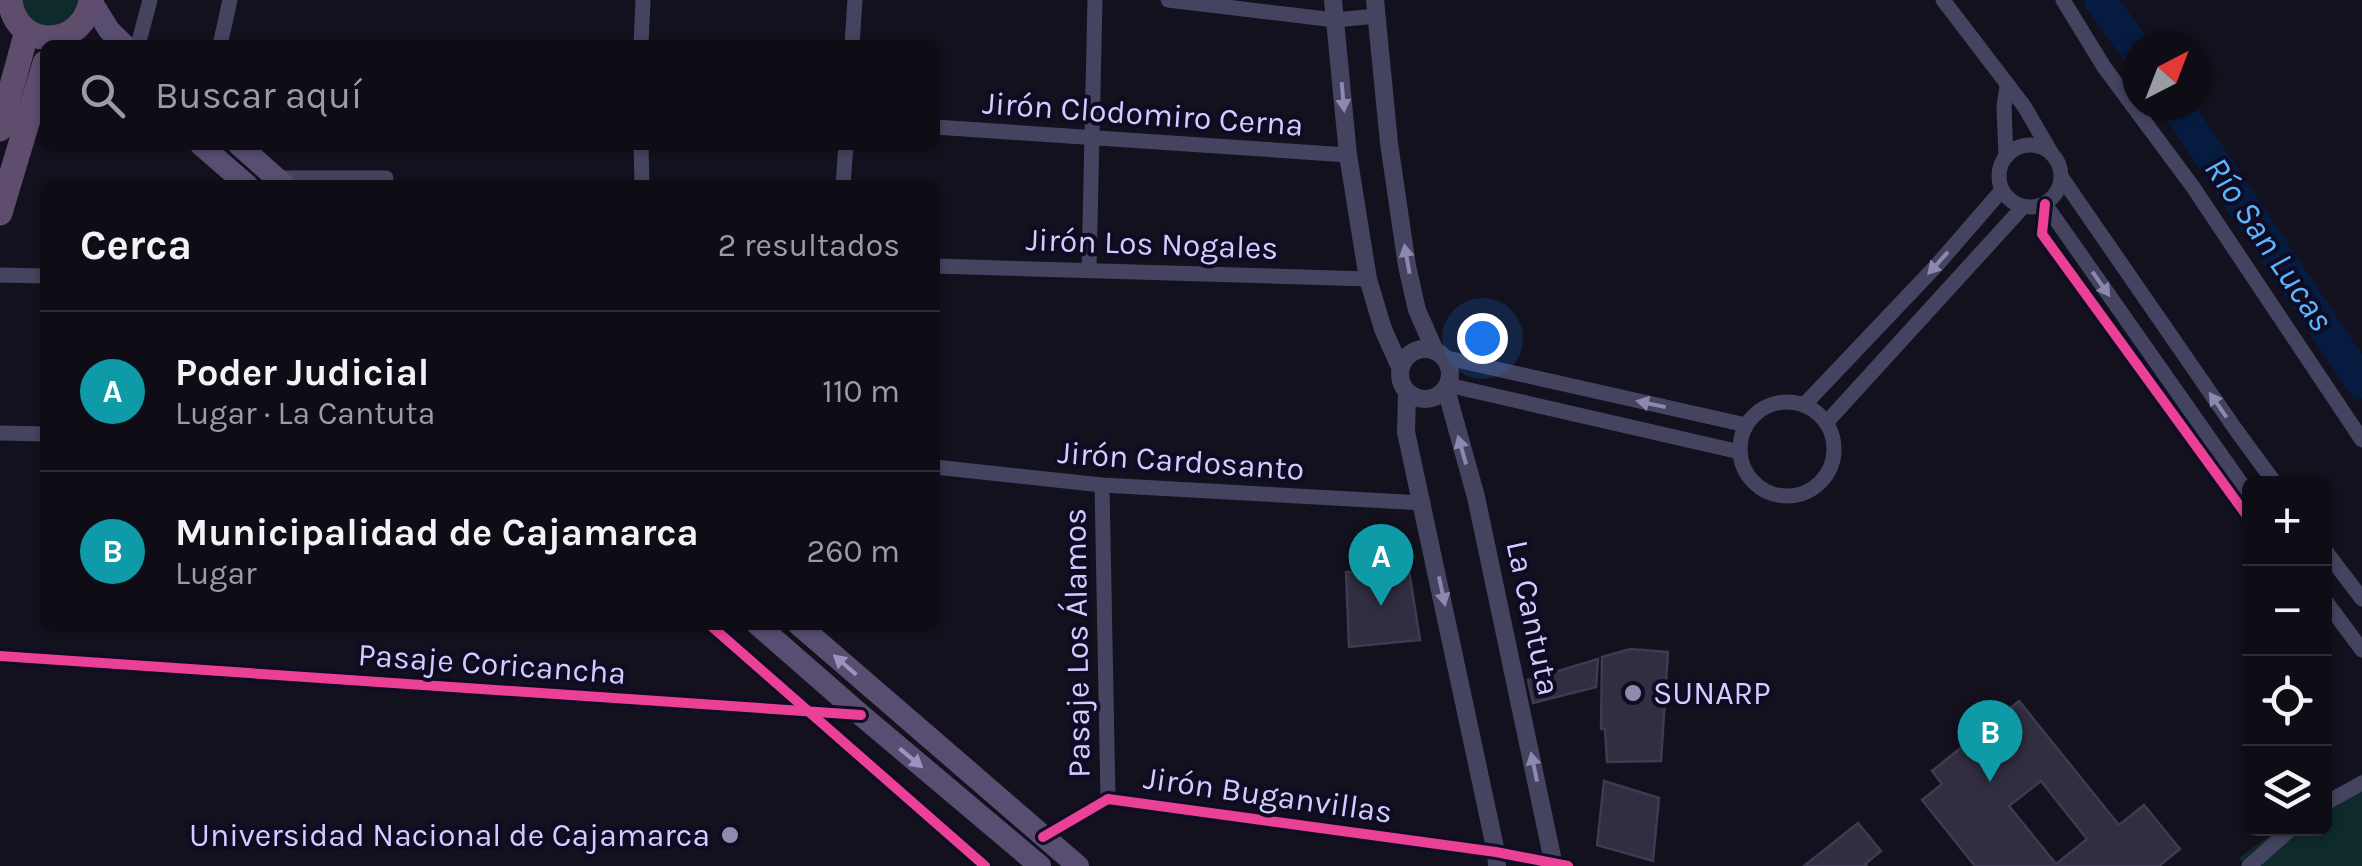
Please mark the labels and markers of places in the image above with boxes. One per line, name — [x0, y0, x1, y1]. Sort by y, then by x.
pin: A — [1348, 524, 1414, 606]
place label: SUNARP — [1653, 675, 1771, 712]
marker: SUNARP — [1622, 682, 1644, 704]
pin: B — [1958, 700, 2022, 782]
place label: Universidad Nacional de Cajamarca — [189, 817, 710, 854]
marker: Universidad Nacional de Cajamarca — [719, 824, 741, 846]

